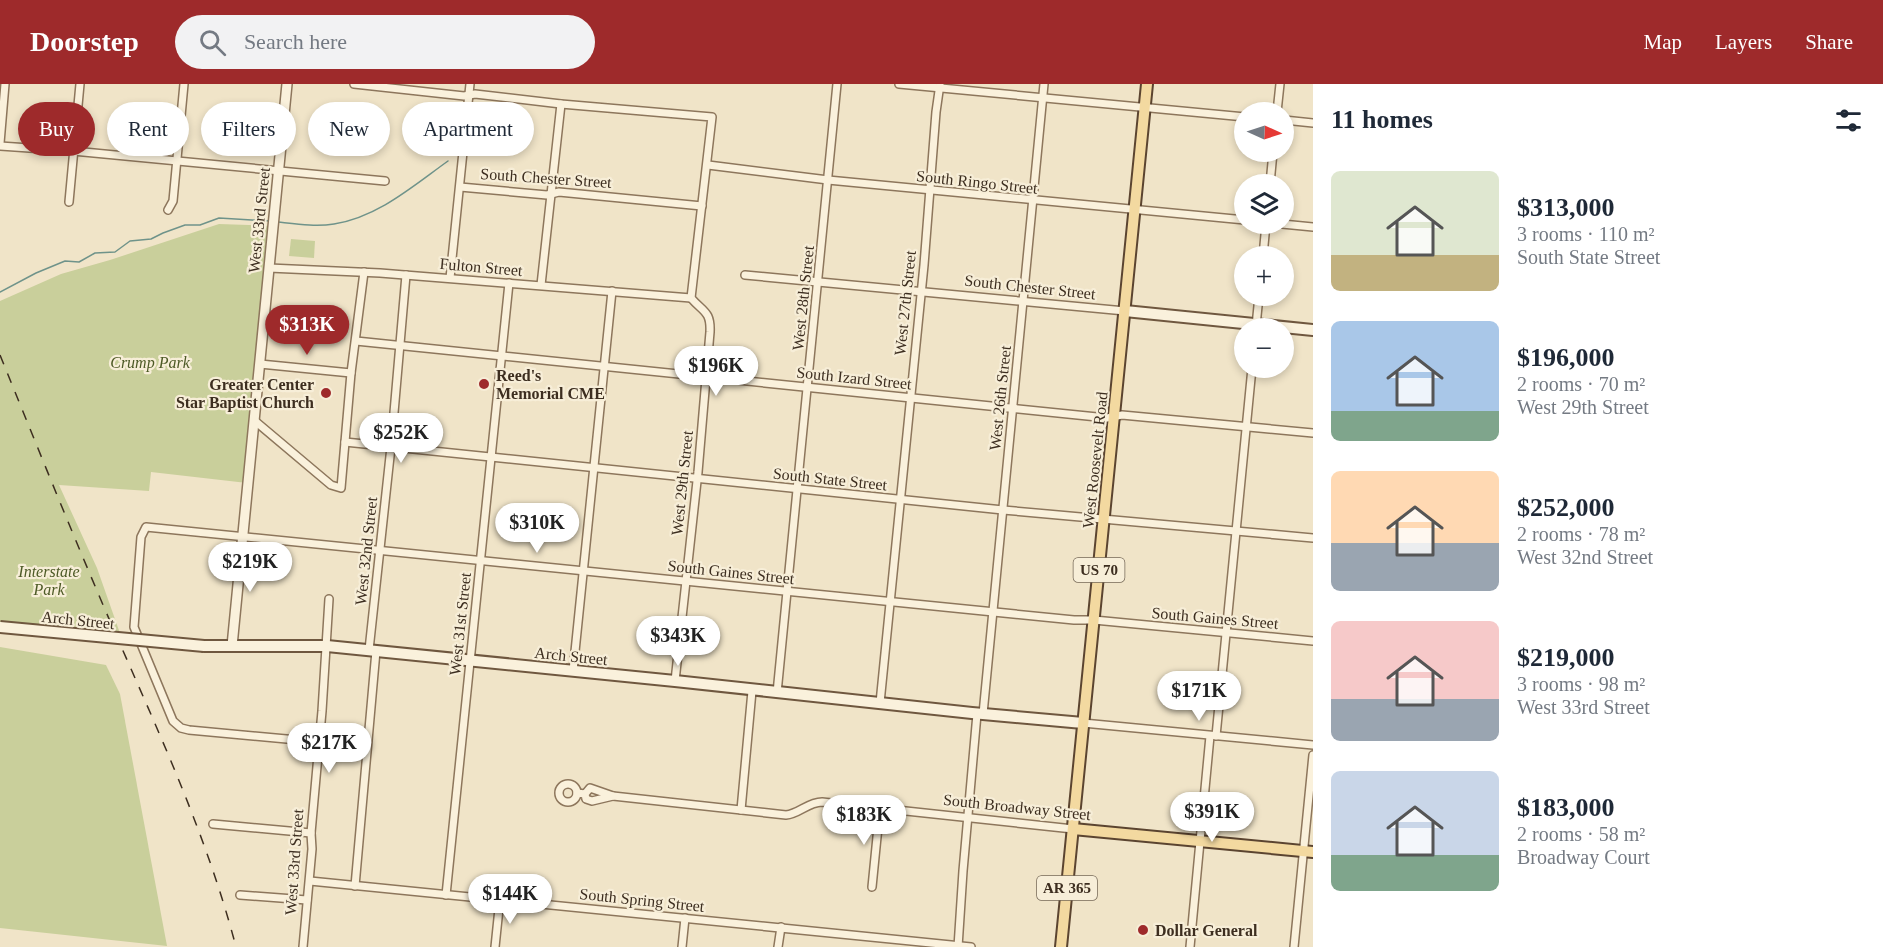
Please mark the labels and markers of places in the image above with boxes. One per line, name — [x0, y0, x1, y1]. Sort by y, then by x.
pin: $313K — [265, 305, 349, 356]
pin: $196K — [674, 346, 758, 397]
place label: Reed's Memorial CME — [496, 367, 605, 402]
place label: Greater Center Star Baptist Church — [176, 376, 314, 412]
marker: Reed's Memorial CME — [477, 377, 491, 391]
marker: Greater Center Star Baptist Church — [319, 386, 333, 400]
pin: $252K — [359, 413, 443, 464]
pin: $310K — [495, 503, 579, 554]
pin: $219K — [208, 542, 292, 593]
pin: $343K — [636, 616, 720, 667]
pin: $171K — [1157, 671, 1241, 722]
pin: $217K — [287, 723, 371, 774]
pin: $391K — [1170, 792, 1254, 843]
pin: $183K — [822, 795, 906, 846]
pin: $144K — [468, 874, 552, 925]
place label: Dollar General — [1155, 922, 1258, 939]
marker: Dollar General — [1136, 923, 1150, 937]

